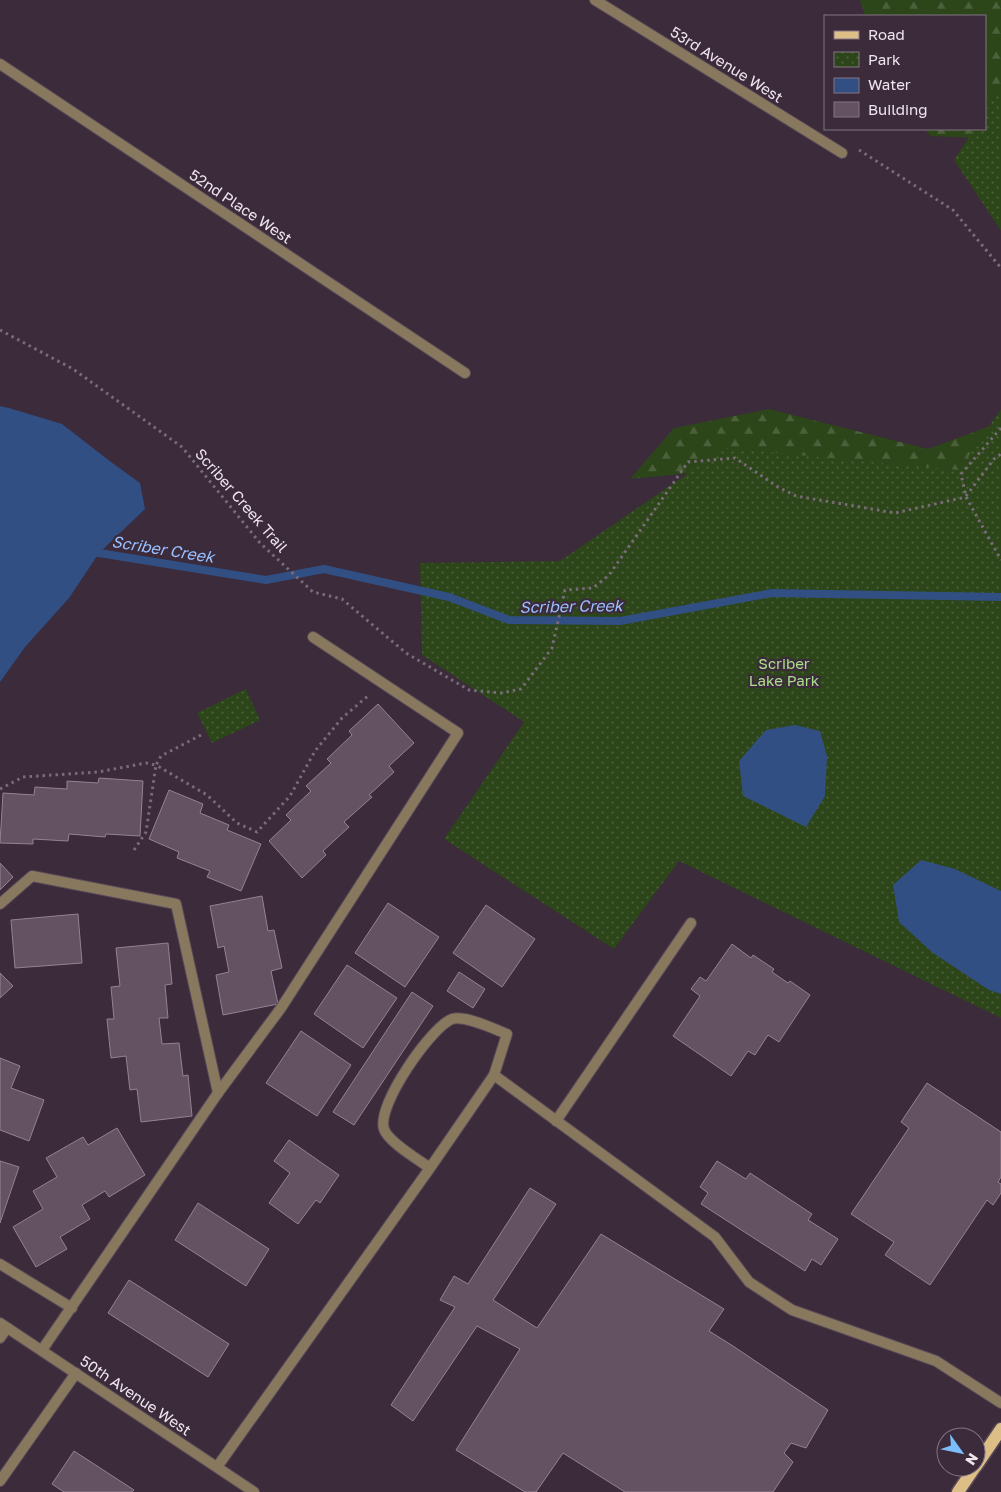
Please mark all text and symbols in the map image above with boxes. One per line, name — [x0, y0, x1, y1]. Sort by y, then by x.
legend — [824, 15, 986, 130]
street label: 53rd Avenue West — [667, 22, 787, 106]
text: Road — [868, 25, 905, 43]
text: Park — [868, 50, 901, 68]
text: Water — [868, 75, 911, 93]
text: Building — [868, 100, 928, 118]
street label: 52nd Place West — [186, 165, 296, 247]
street label: Scriber Creek Trail — [192, 444, 292, 556]
water label: Scriber Creek — [110, 531, 218, 567]
water label: Scriber Creek — [519, 595, 625, 617]
park label: Scriber Lake Park — [749, 654, 820, 689]
street label: 50th Avenue West — [77, 1351, 195, 1439]
north arrow — [936, 1427, 986, 1477]
text: N — [962, 1450, 982, 1468]

